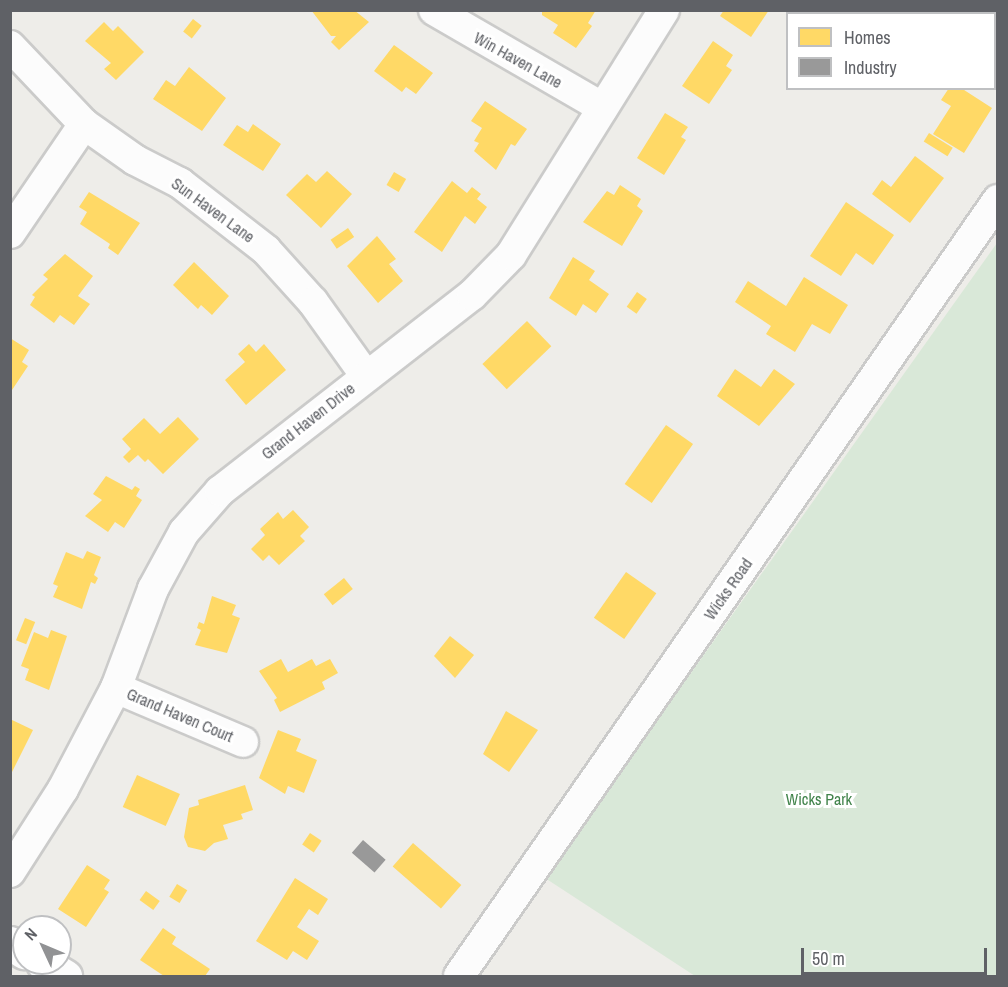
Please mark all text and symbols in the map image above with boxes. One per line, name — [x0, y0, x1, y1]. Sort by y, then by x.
legend — [786, 12, 996, 90]
text: Homes — [844, 25, 891, 50]
street label: Win Haven Lane — [471, 28, 565, 92]
text: Industry — [844, 55, 897, 80]
street label: Sun Haven Lane — [168, 174, 258, 246]
street label: Grand Haven Drive — [258, 379, 358, 463]
street label: Wicks Road — [700, 555, 756, 623]
street label: Grand Haven Court — [124, 684, 236, 746]
park label: Wicks Park — [786, 789, 852, 809]
north arrow — [12, 915, 72, 975]
text: N — [19, 923, 42, 945]
scale bar — [804, 936, 990, 974]
text: 50 m — [812, 946, 845, 971]

